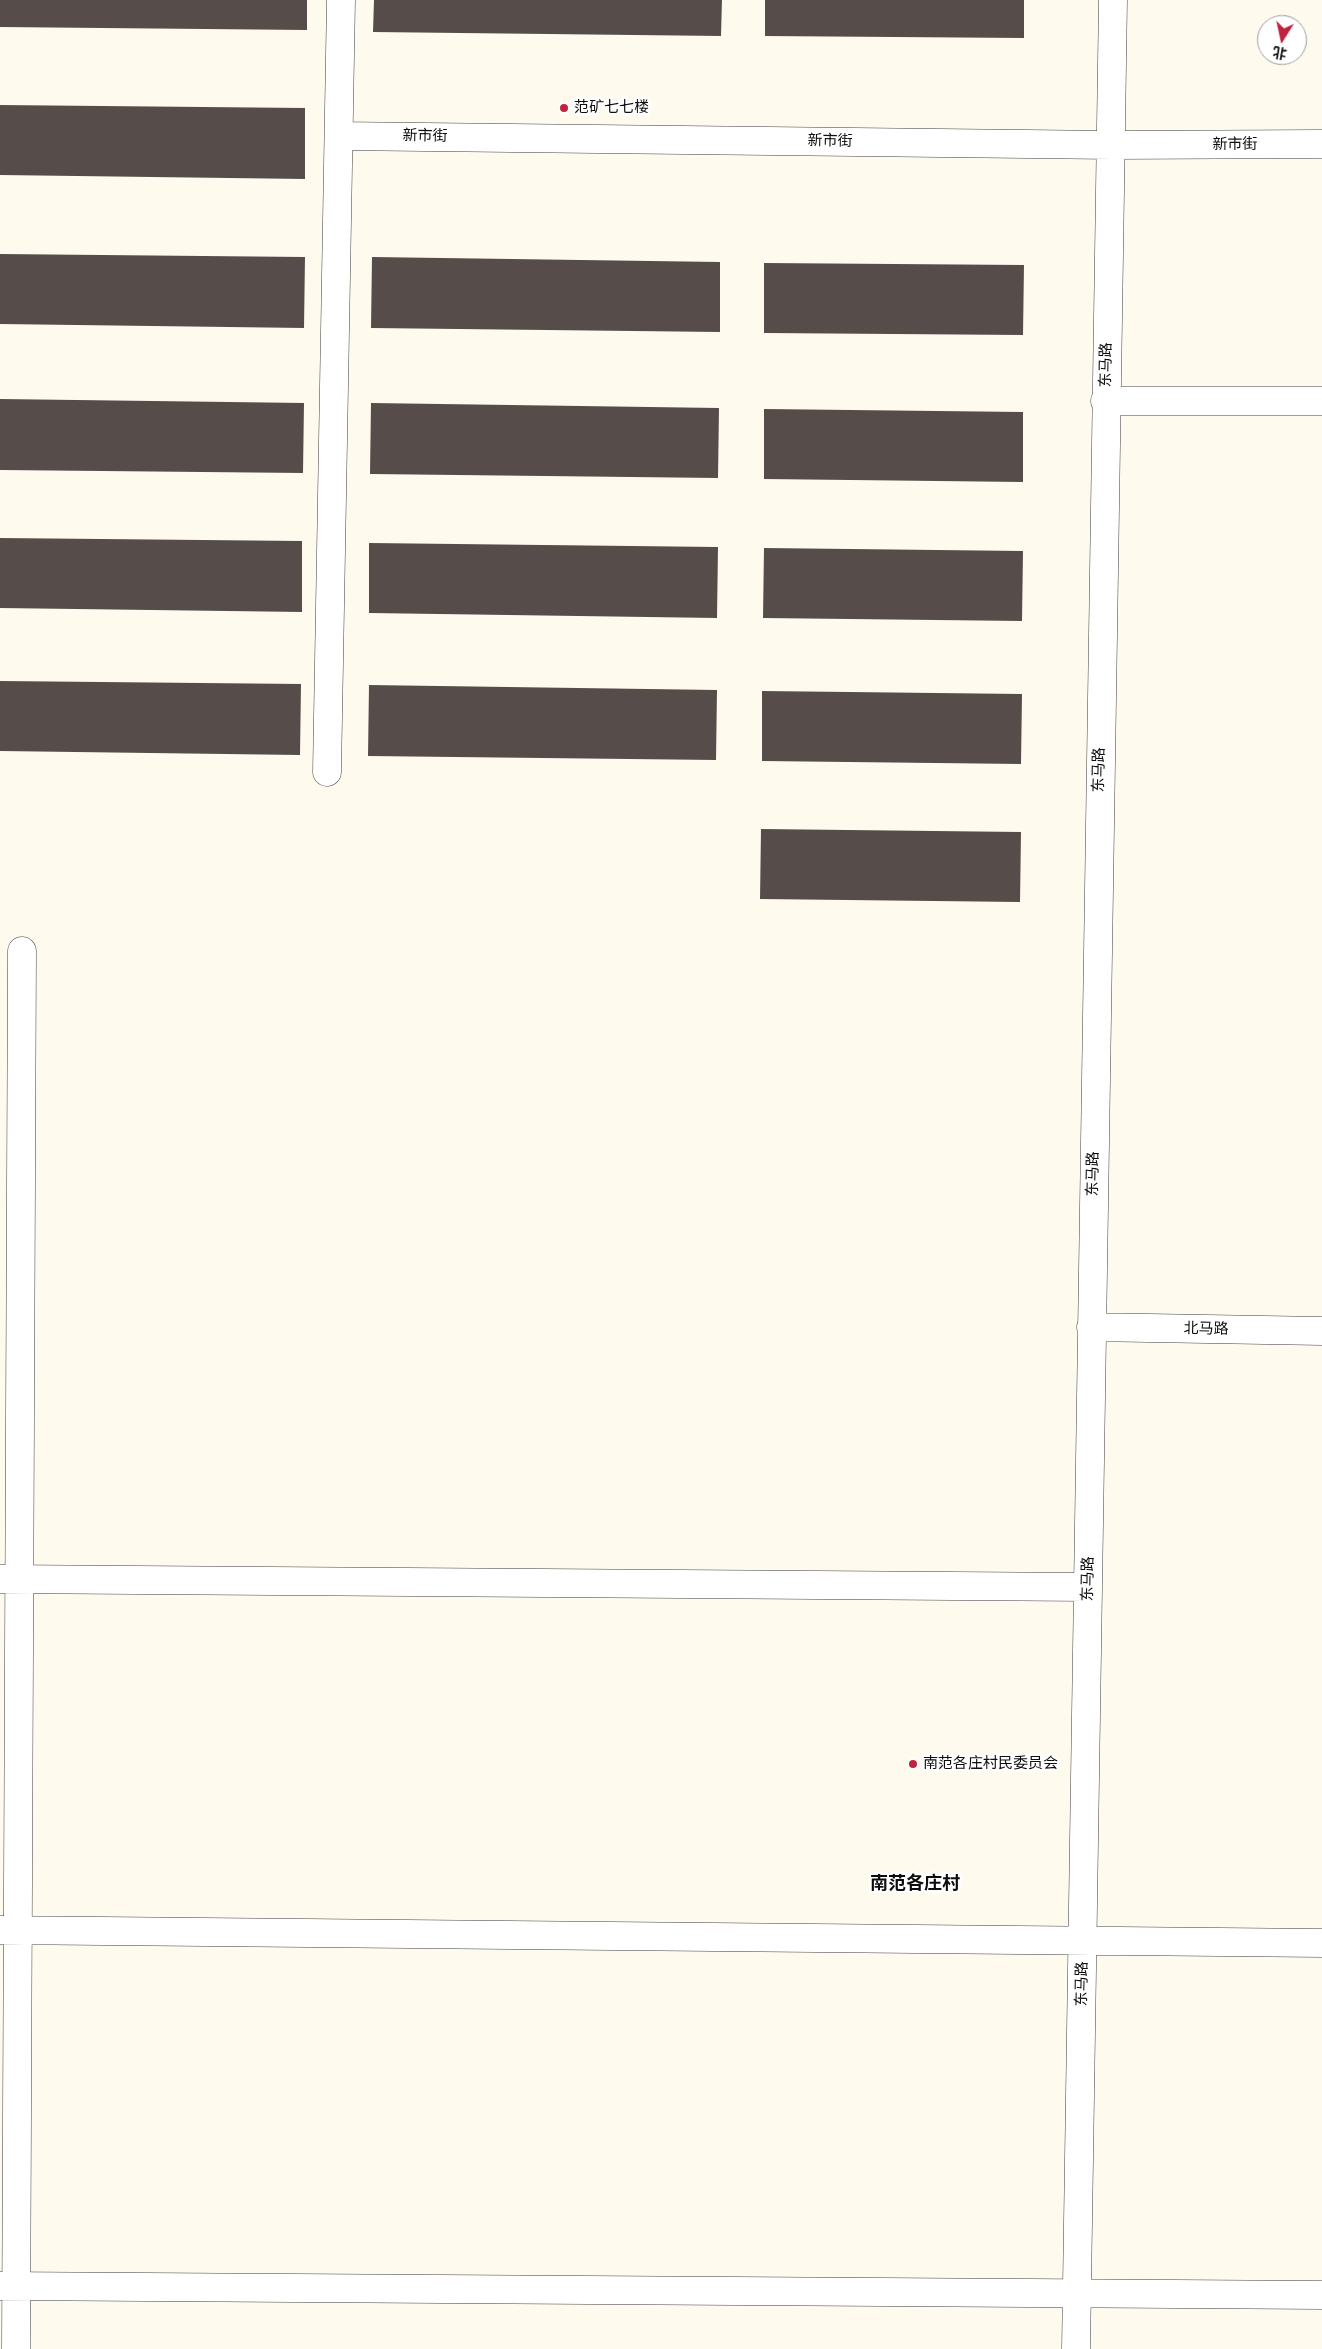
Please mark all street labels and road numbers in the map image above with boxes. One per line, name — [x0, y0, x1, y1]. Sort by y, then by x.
street label: 新市街 — [402, 127, 448, 145]
street label: 新市街 — [807, 132, 853, 150]
street label: 新市街 — [1213, 136, 1257, 154]
street label: 东马路 — [1097, 342, 1115, 388]
street label: 东马路 — [1090, 747, 1108, 793]
street label: 东马路 — [1084, 1151, 1102, 1197]
street label: 北马路 — [1183, 1320, 1229, 1338]
street label: 东马路 — [1079, 1556, 1097, 1602]
street label: 东马路 — [1073, 1961, 1091, 2007]

